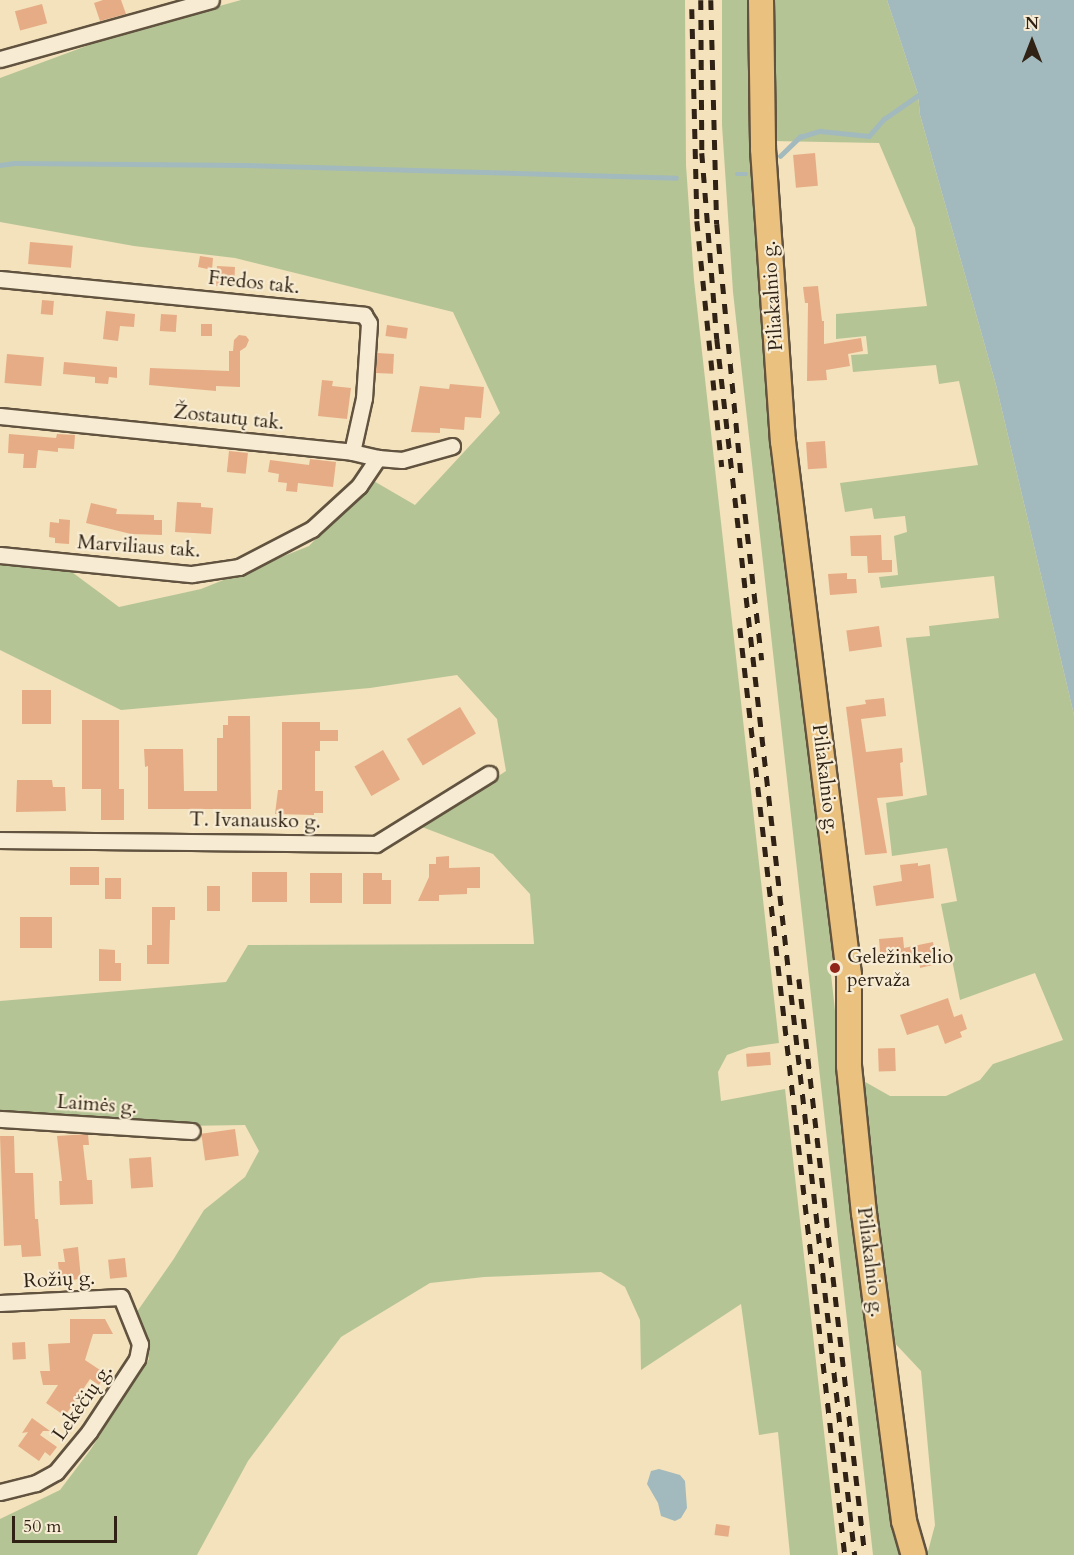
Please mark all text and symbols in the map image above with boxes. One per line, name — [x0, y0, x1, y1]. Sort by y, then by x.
north arrow — [1002, 12, 1062, 72]
text: N — [1025, 13, 1039, 35]
street label: Piliakalnio g. — [756, 240, 788, 352]
street label: Fredos tak. — [207, 265, 301, 299]
street label: Žostautų tak. — [172, 399, 286, 435]
street label: Marviliaus tak. — [76, 530, 202, 562]
street label: Piliakalnio g. — [807, 723, 845, 835]
street label: T. Ivanausko g. — [189, 807, 321, 833]
place label: Geležinkelio pervaža — [847, 945, 953, 992]
marker: Geležinkelio pervaža — [828, 961, 842, 975]
street label: Laimės g. — [56, 1089, 138, 1119]
street label: Piliakalnio g. — [852, 1206, 890, 1318]
street label: Rožių g. — [22, 1265, 96, 1293]
street label: Lekėčių g. — [47, 1359, 117, 1445]
scale bar — [15, 1504, 120, 1542]
text: 50 m — [23, 1514, 62, 1539]

